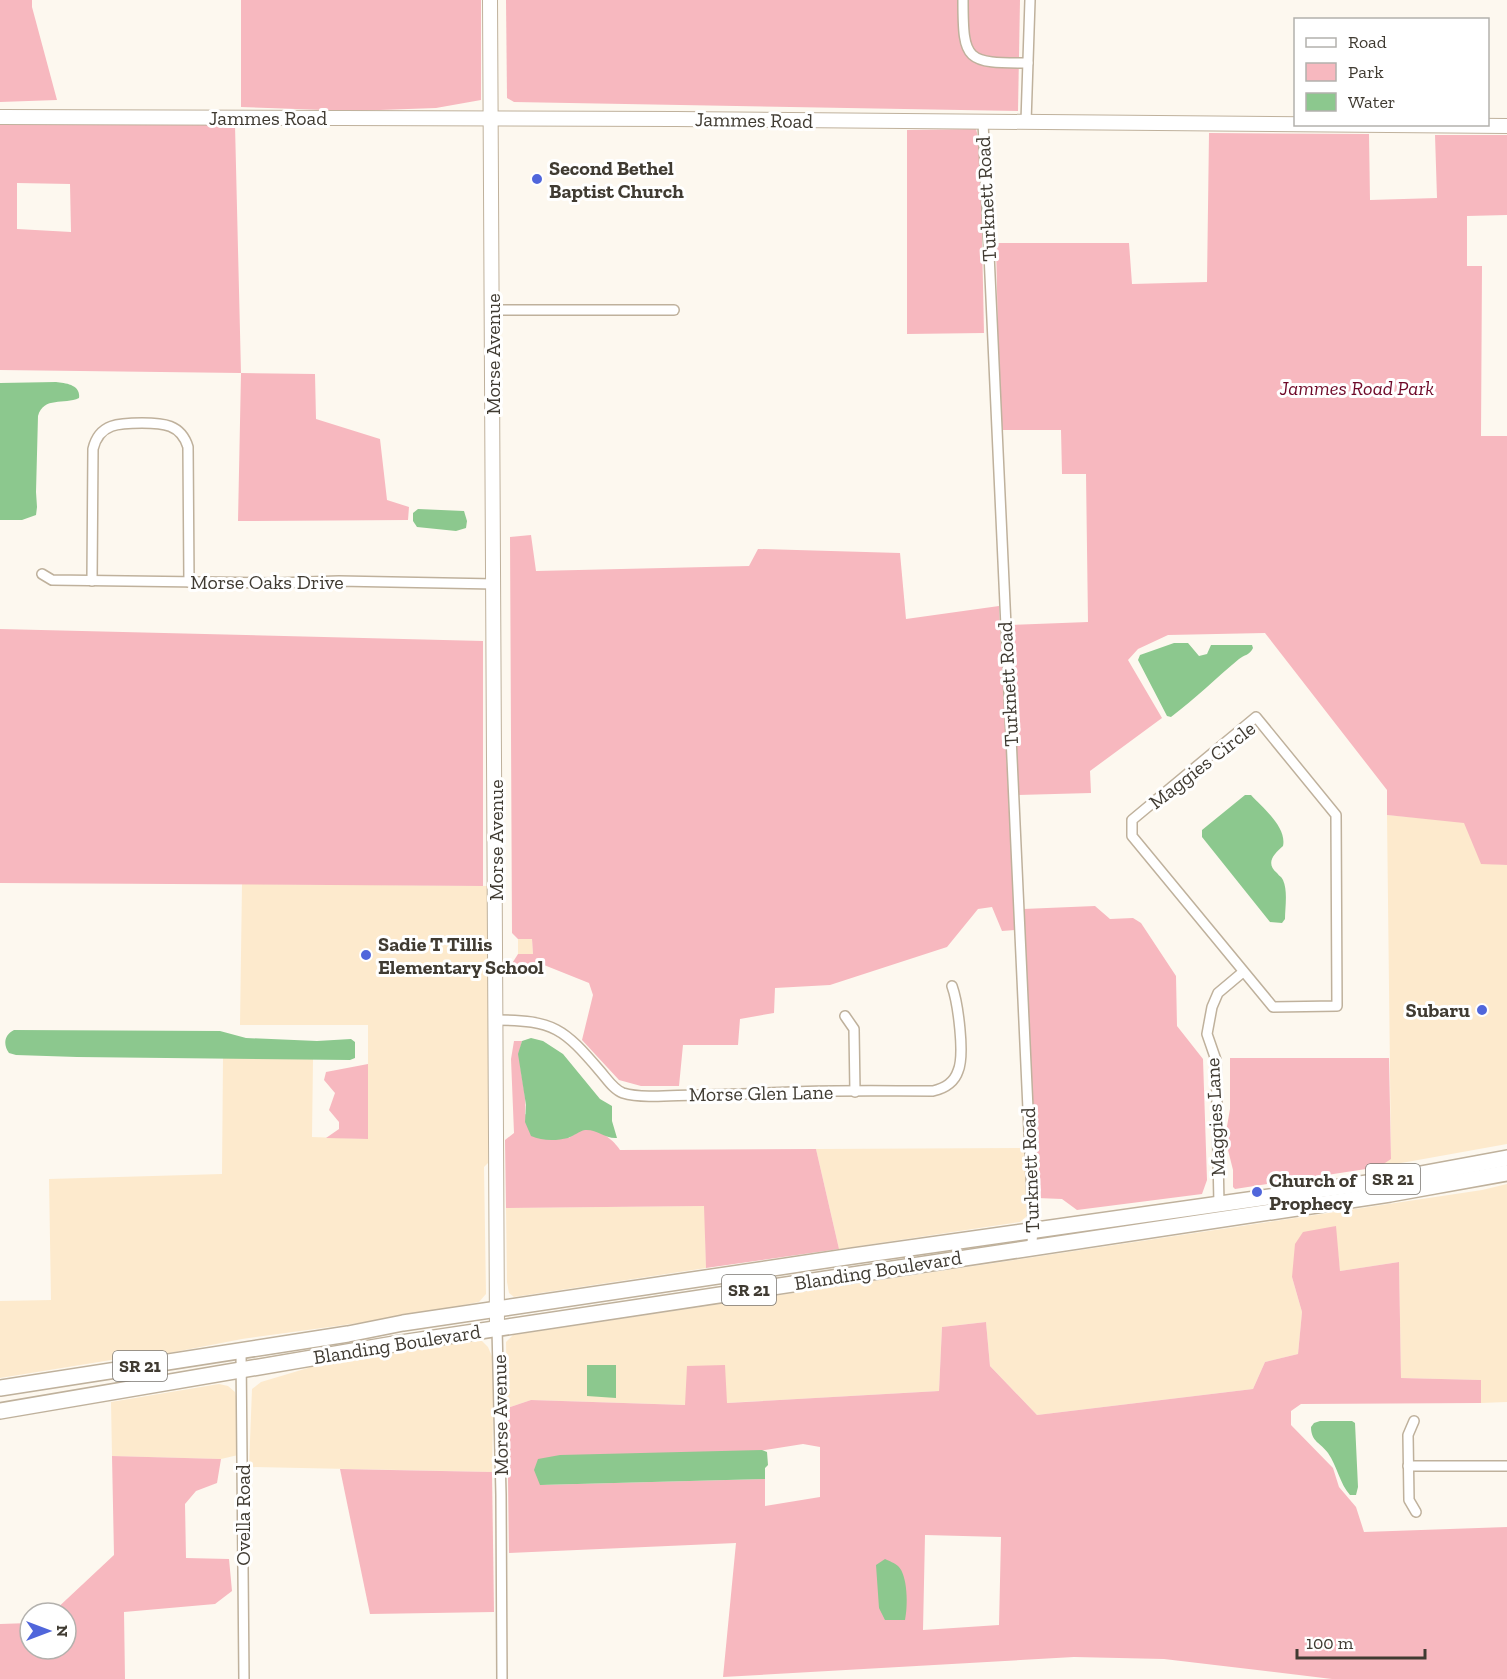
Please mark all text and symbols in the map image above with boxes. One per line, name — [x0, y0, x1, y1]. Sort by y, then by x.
legend — [1294, 18, 1489, 126]
text: Road — [1348, 31, 1387, 53]
text: Park — [1348, 61, 1384, 83]
text: Water — [1348, 91, 1395, 113]
street label: Jammes Road — [209, 106, 327, 130]
street label: Jammes Road — [695, 107, 813, 133]
street label: Turknett Road — [971, 136, 1001, 262]
place label: Second Bethel Baptist Church — [549, 156, 684, 203]
marker: Second Bethel Baptist Church — [530, 172, 544, 186]
street label: Morse Avenue — [481, 293, 505, 415]
park label: Jammes Road Park — [1279, 376, 1434, 400]
street label: Morse Oaks Drive — [190, 570, 344, 594]
street label: Turknett Road — [993, 621, 1023, 747]
street label: Maggies Circle — [1144, 716, 1260, 814]
street label: Morse Avenue — [484, 779, 508, 901]
place label: Sadie T Tillis Elementary School — [378, 932, 544, 979]
marker: Sadie T Tillis Elementary School — [359, 948, 373, 962]
place label: Subaru — [1406, 998, 1470, 1022]
marker: Subaru — [1475, 1003, 1489, 1017]
street label: Maggies Lane — [1200, 1057, 1230, 1177]
street label: Morse Glen Lane — [689, 1080, 833, 1106]
street label: Turknett Road — [1016, 1107, 1044, 1233]
road number: SR 21 — [1366, 1164, 1420, 1194]
place label: Church of Prophecy — [1269, 1168, 1358, 1215]
marker: Church of Prophecy — [1250, 1185, 1264, 1199]
street label: Blanding Boulevard — [793, 1245, 963, 1295]
road number: SR 21 — [722, 1275, 776, 1305]
street label: Blanding Boulevard — [312, 1319, 482, 1369]
road number: SR 21 — [113, 1351, 167, 1381]
street label: Morse Avenue — [487, 1354, 513, 1476]
street label: Ovella Road — [231, 1464, 255, 1566]
north arrow — [18, 1601, 78, 1661]
scale bar — [1297, 1622, 1424, 1660]
text: N — [53, 1625, 72, 1637]
text: 100 m — [1306, 1632, 1354, 1654]

